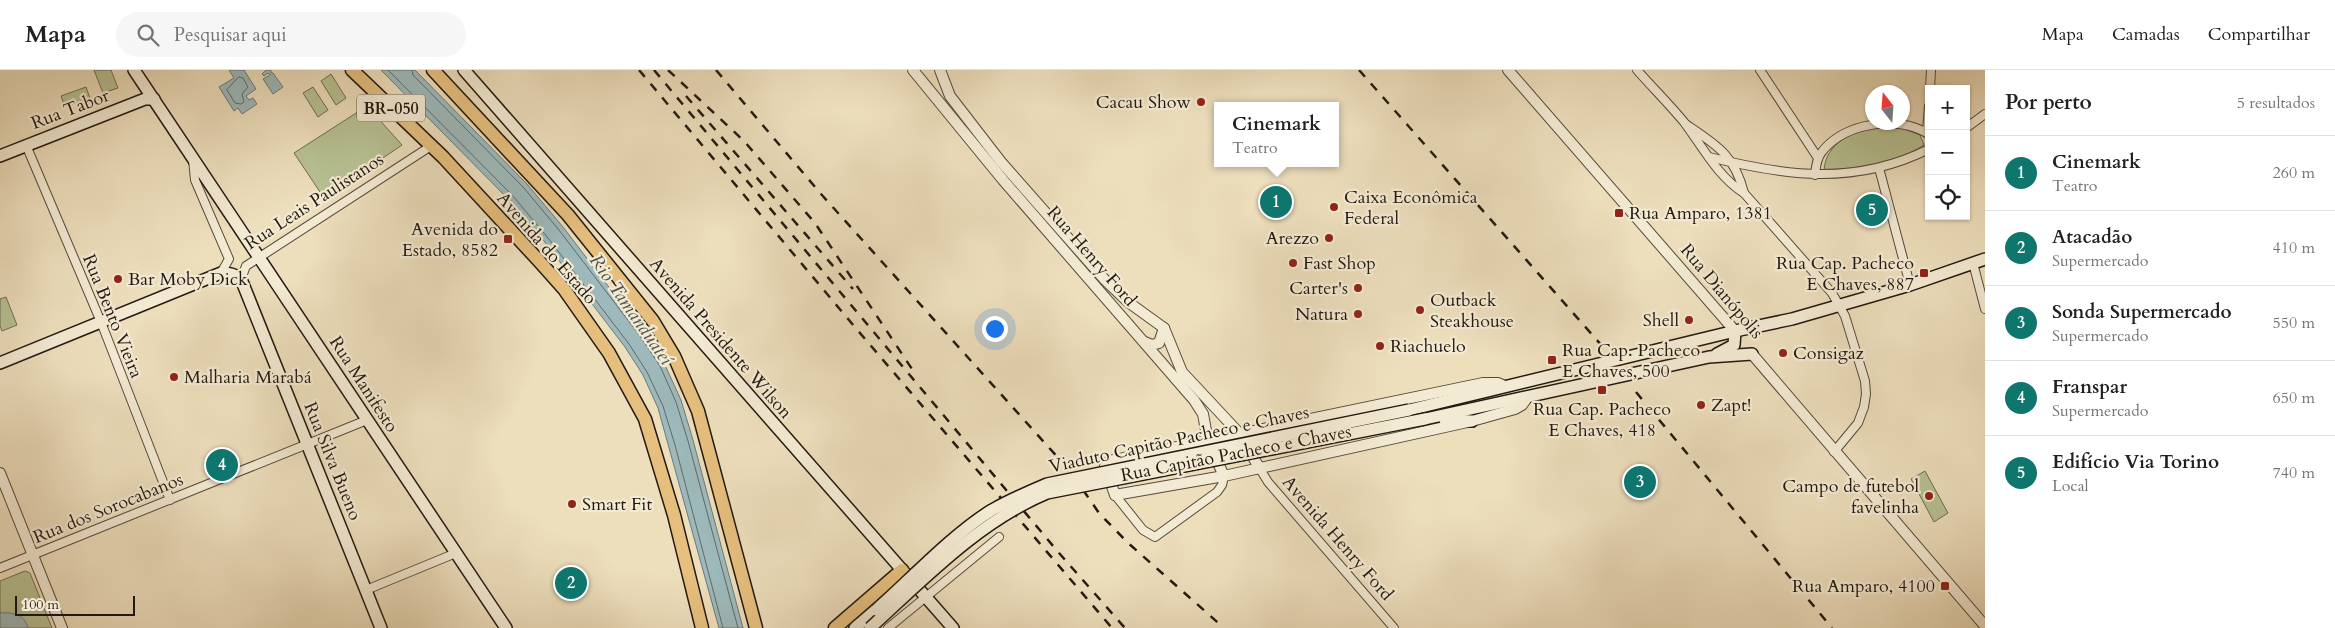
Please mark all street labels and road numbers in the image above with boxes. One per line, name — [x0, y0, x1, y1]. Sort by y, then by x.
street label: Rua Tabor — [27, 83, 113, 136]
road number: BR-050 — [357, 94, 425, 122]
street label: Rua Leais Paulistanos — [240, 147, 389, 256]
street label: Avenida do Estado — [491, 187, 603, 310]
street label: Rua Henry Ford — [1041, 201, 1142, 312]
street label: Rua Dianópolis — [1674, 238, 1769, 344]
street label: Rua Bento Vieira — [76, 250, 149, 382]
street label: Avenida Presidente Wilson — [644, 252, 798, 425]
street label: Rua Manifesto — [323, 331, 404, 437]
street label: Rua Silva Bueno — [297, 398, 368, 524]
street label: Viaduto Capitão Pacheco e Chaves — [1047, 400, 1311, 479]
street label: Rua Capitão Pacheco e Chaves — [1119, 419, 1354, 488]
street label: Rua dos Sorocabanos — [30, 467, 187, 550]
street label: Avenida Henry Ford — [1276, 470, 1399, 606]

